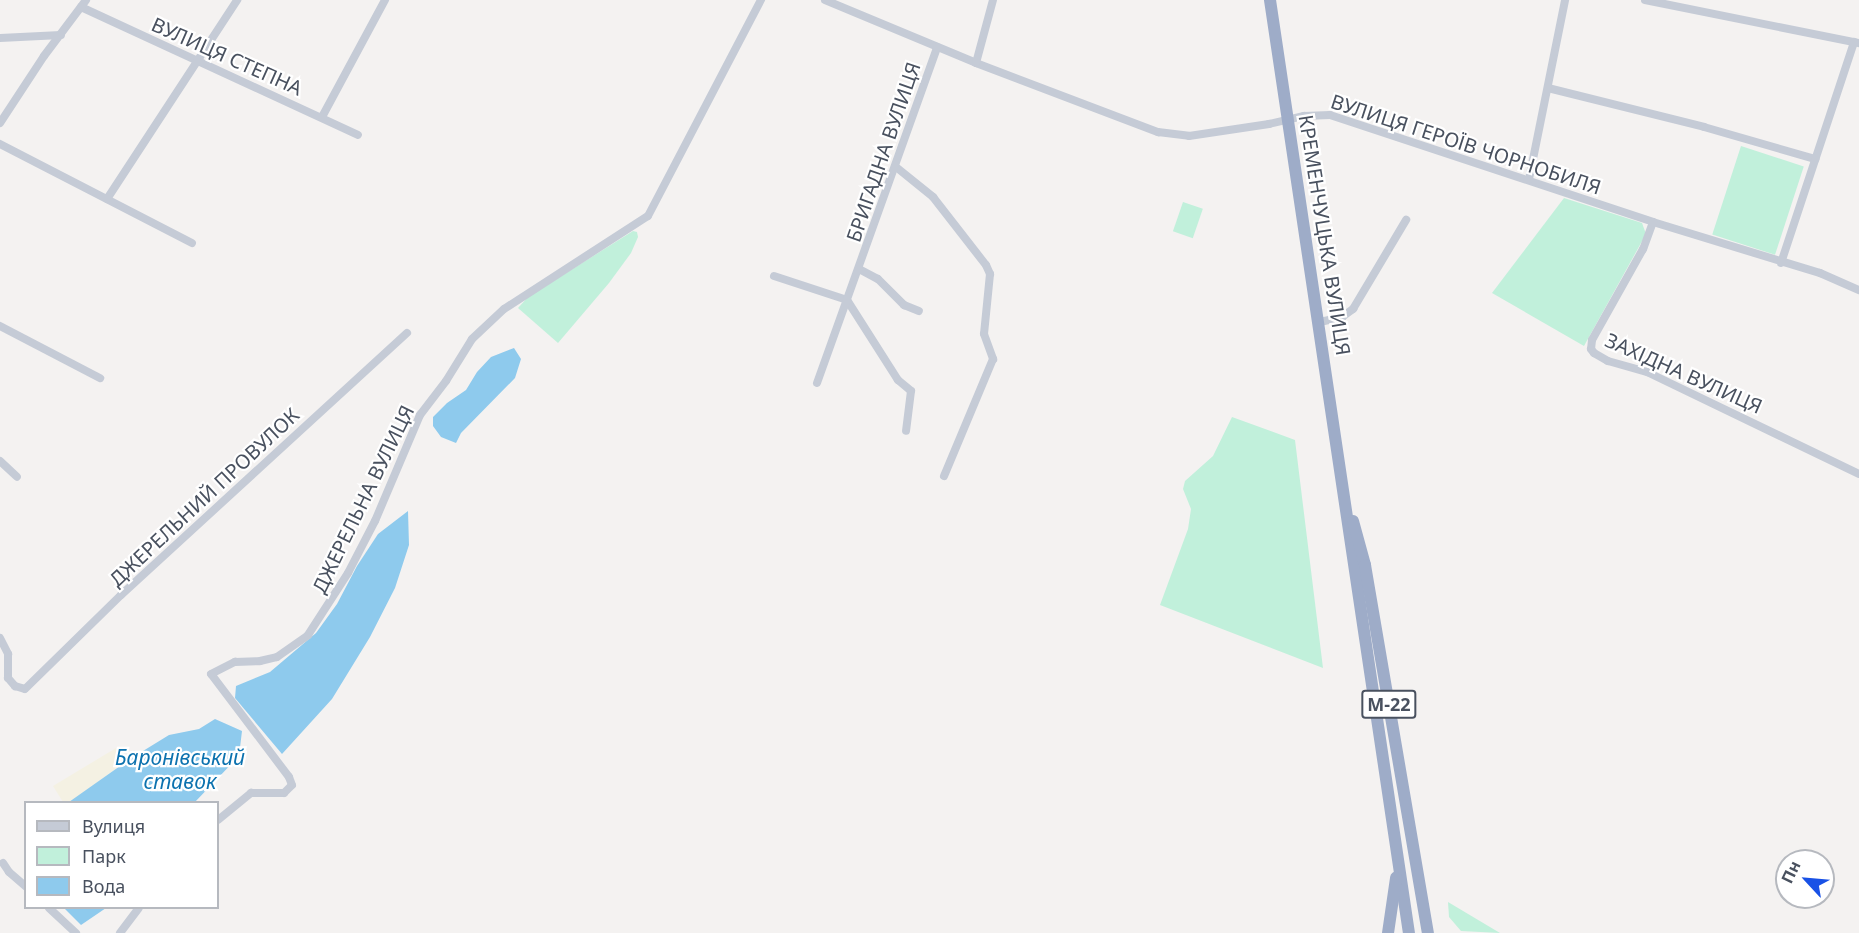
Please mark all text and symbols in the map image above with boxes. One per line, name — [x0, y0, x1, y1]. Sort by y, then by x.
street label: ВУЛИЦЯ СТЕПНА — [148, 12, 306, 100]
street label: БРИГАДНА ВУЛИЦЯ — [841, 59, 925, 245]
street label: ВУЛИЦЯ ГЕРОЇВ ЧОРНОБИЛЯ — [1328, 89, 1604, 199]
street label: КРЕМЕНЧУЦЬКА ВУЛИЦЯ — [1294, 113, 1356, 357]
street label: ЗАХІДНА ВУЛИЦЯ — [1602, 328, 1766, 418]
street label: ДЖЕРЕЛЬНА ВУЛИЦЯ — [307, 401, 419, 597]
street label: ДЖЕРЕЛЬНИЙ ПРОВУЛОК — [104, 403, 304, 591]
road number: М-22 — [1360, 689, 1418, 719]
water label: Баронівський ставок — [115, 744, 245, 794]
legend — [24, 801, 219, 909]
text: Вулиця — [82, 814, 145, 838]
text: Парк — [82, 844, 126, 868]
north arrow — [1775, 849, 1835, 909]
text: Пн — [1776, 857, 1805, 887]
text: Вода — [82, 874, 125, 898]

